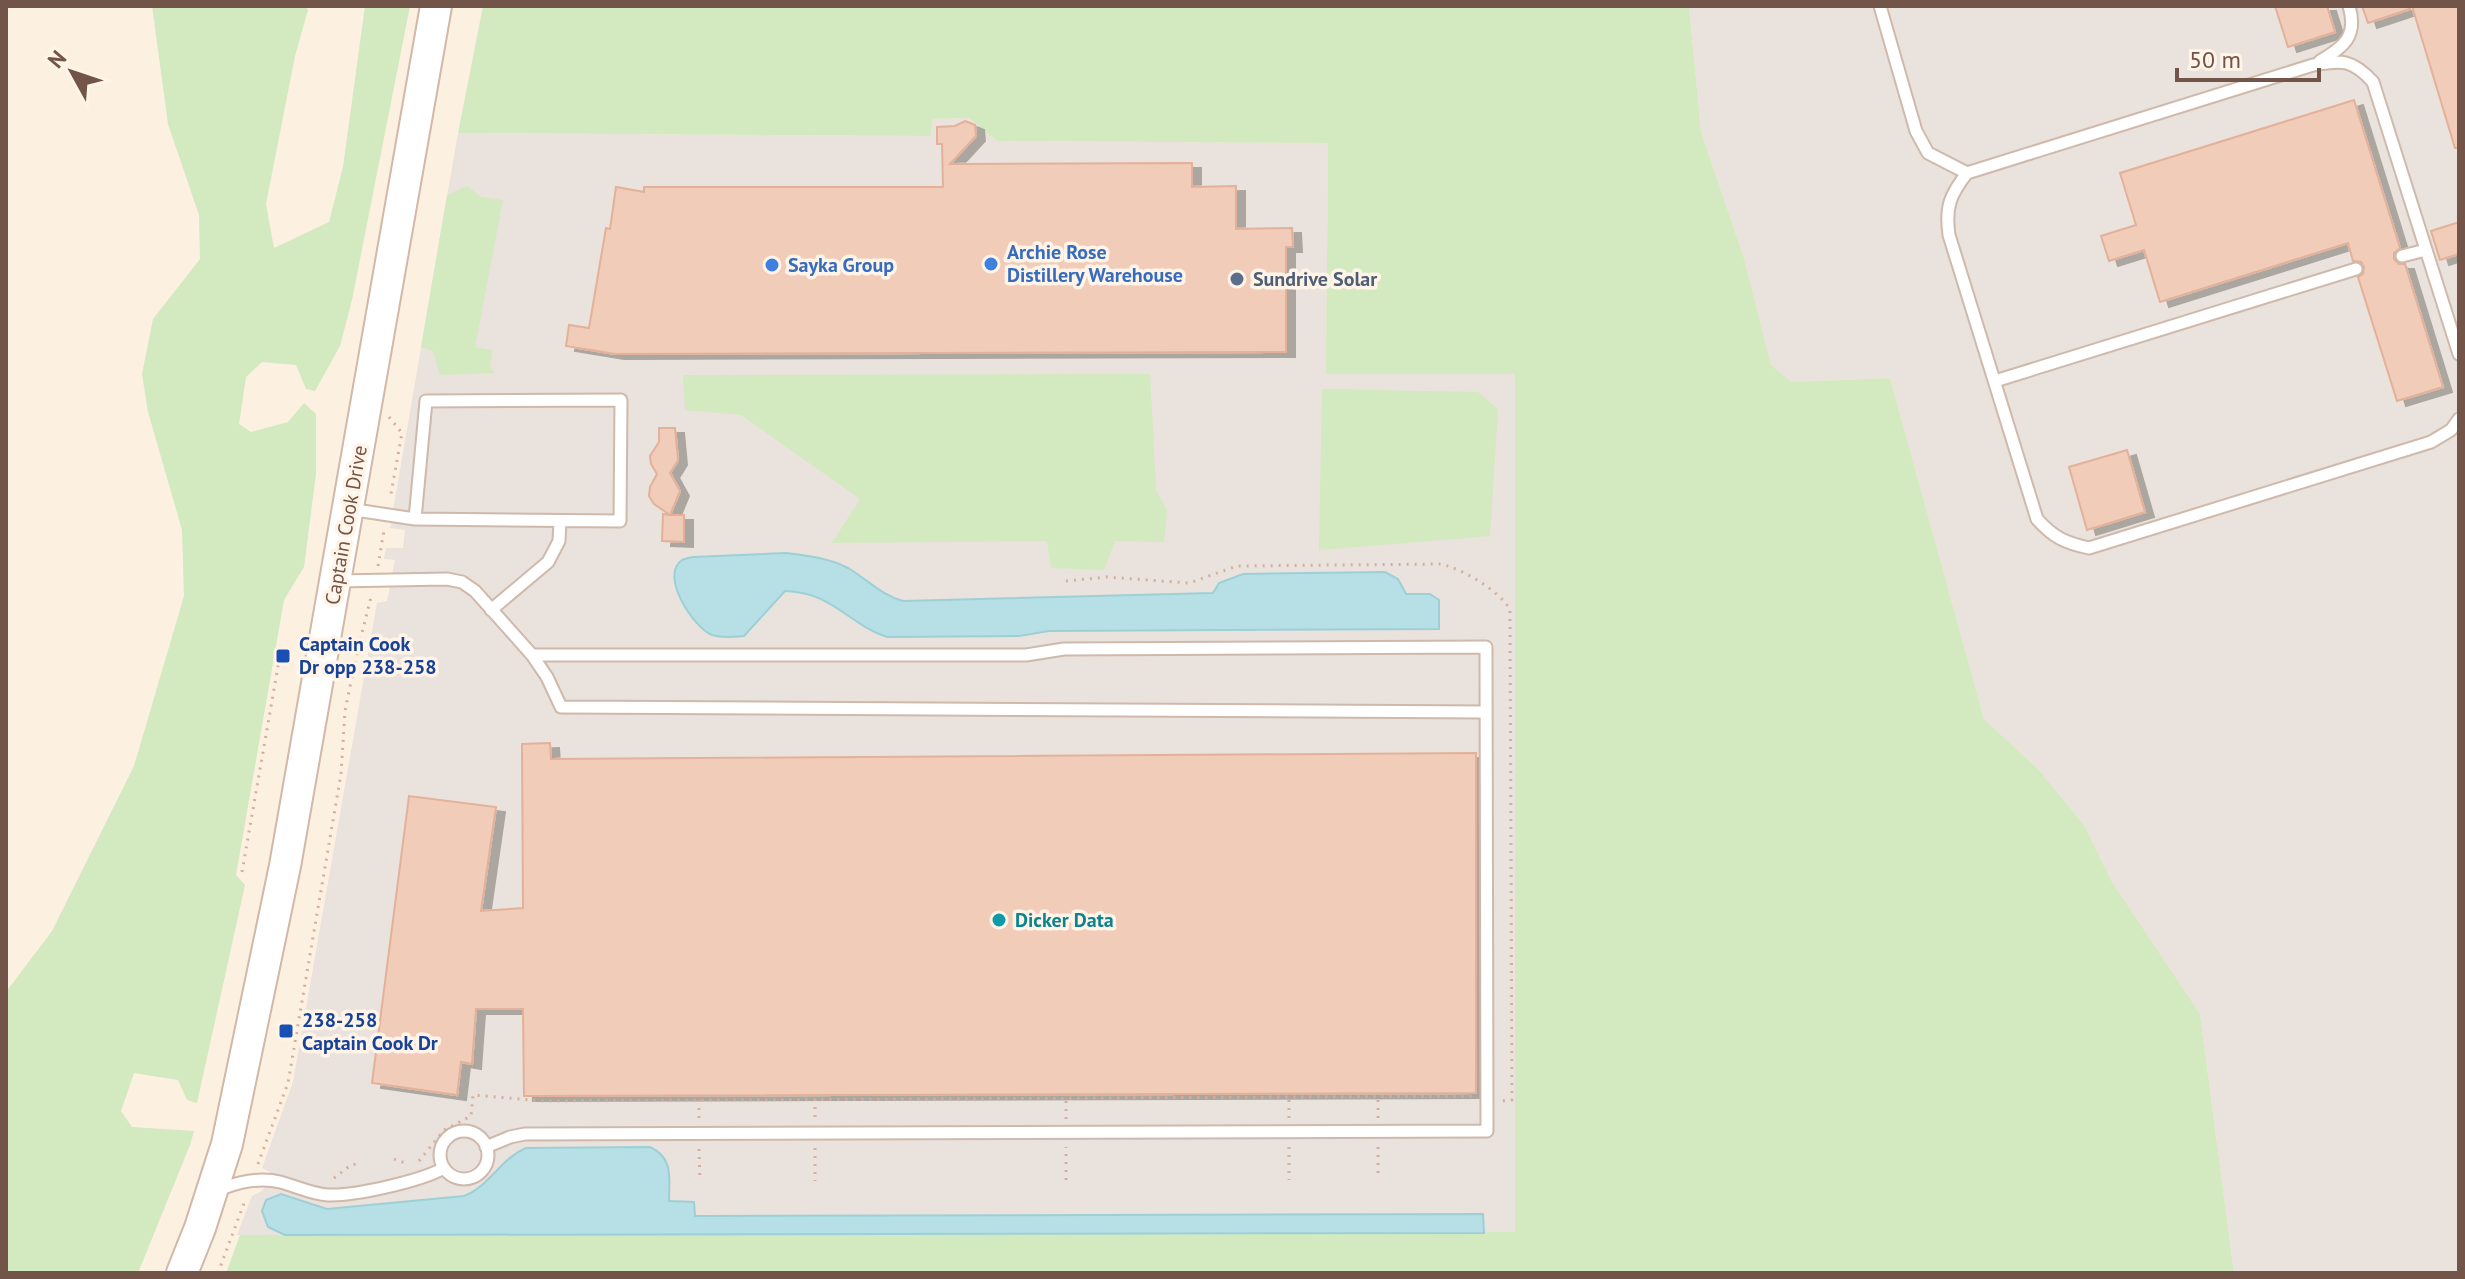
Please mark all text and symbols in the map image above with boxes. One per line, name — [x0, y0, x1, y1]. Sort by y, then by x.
north arrow — [32, 32, 112, 112]
scale bar — [2177, 32, 2319, 82]
text: 50 m — [2189, 44, 2241, 75]
text: N — [41, 45, 72, 74]
place label: Archie Rose Distillery Warehouse — [1007, 239, 1183, 288]
place label: Sayka Group — [788, 252, 894, 278]
marker: Archie Rose Distillery Warehouse — [982, 255, 1000, 273]
marker: Sayka Group — [763, 256, 781, 274]
place label: Sundrive Solar — [1253, 266, 1377, 292]
marker: Sundrive Solar — [1228, 270, 1246, 288]
street label: Captain Cook Drive — [319, 443, 373, 607]
place label: Captain Cook Dr opp 238-258 — [299, 631, 437, 680]
marker: Captain Cook Dr opp 238-258 — [274, 647, 292, 665]
place label: Dicker Data — [1015, 907, 1114, 933]
marker: Dicker Data — [990, 911, 1008, 929]
place label: 238-258 Captain Cook Dr — [302, 1007, 438, 1056]
marker: 238-258 Captain Cook Dr — [277, 1022, 295, 1040]

